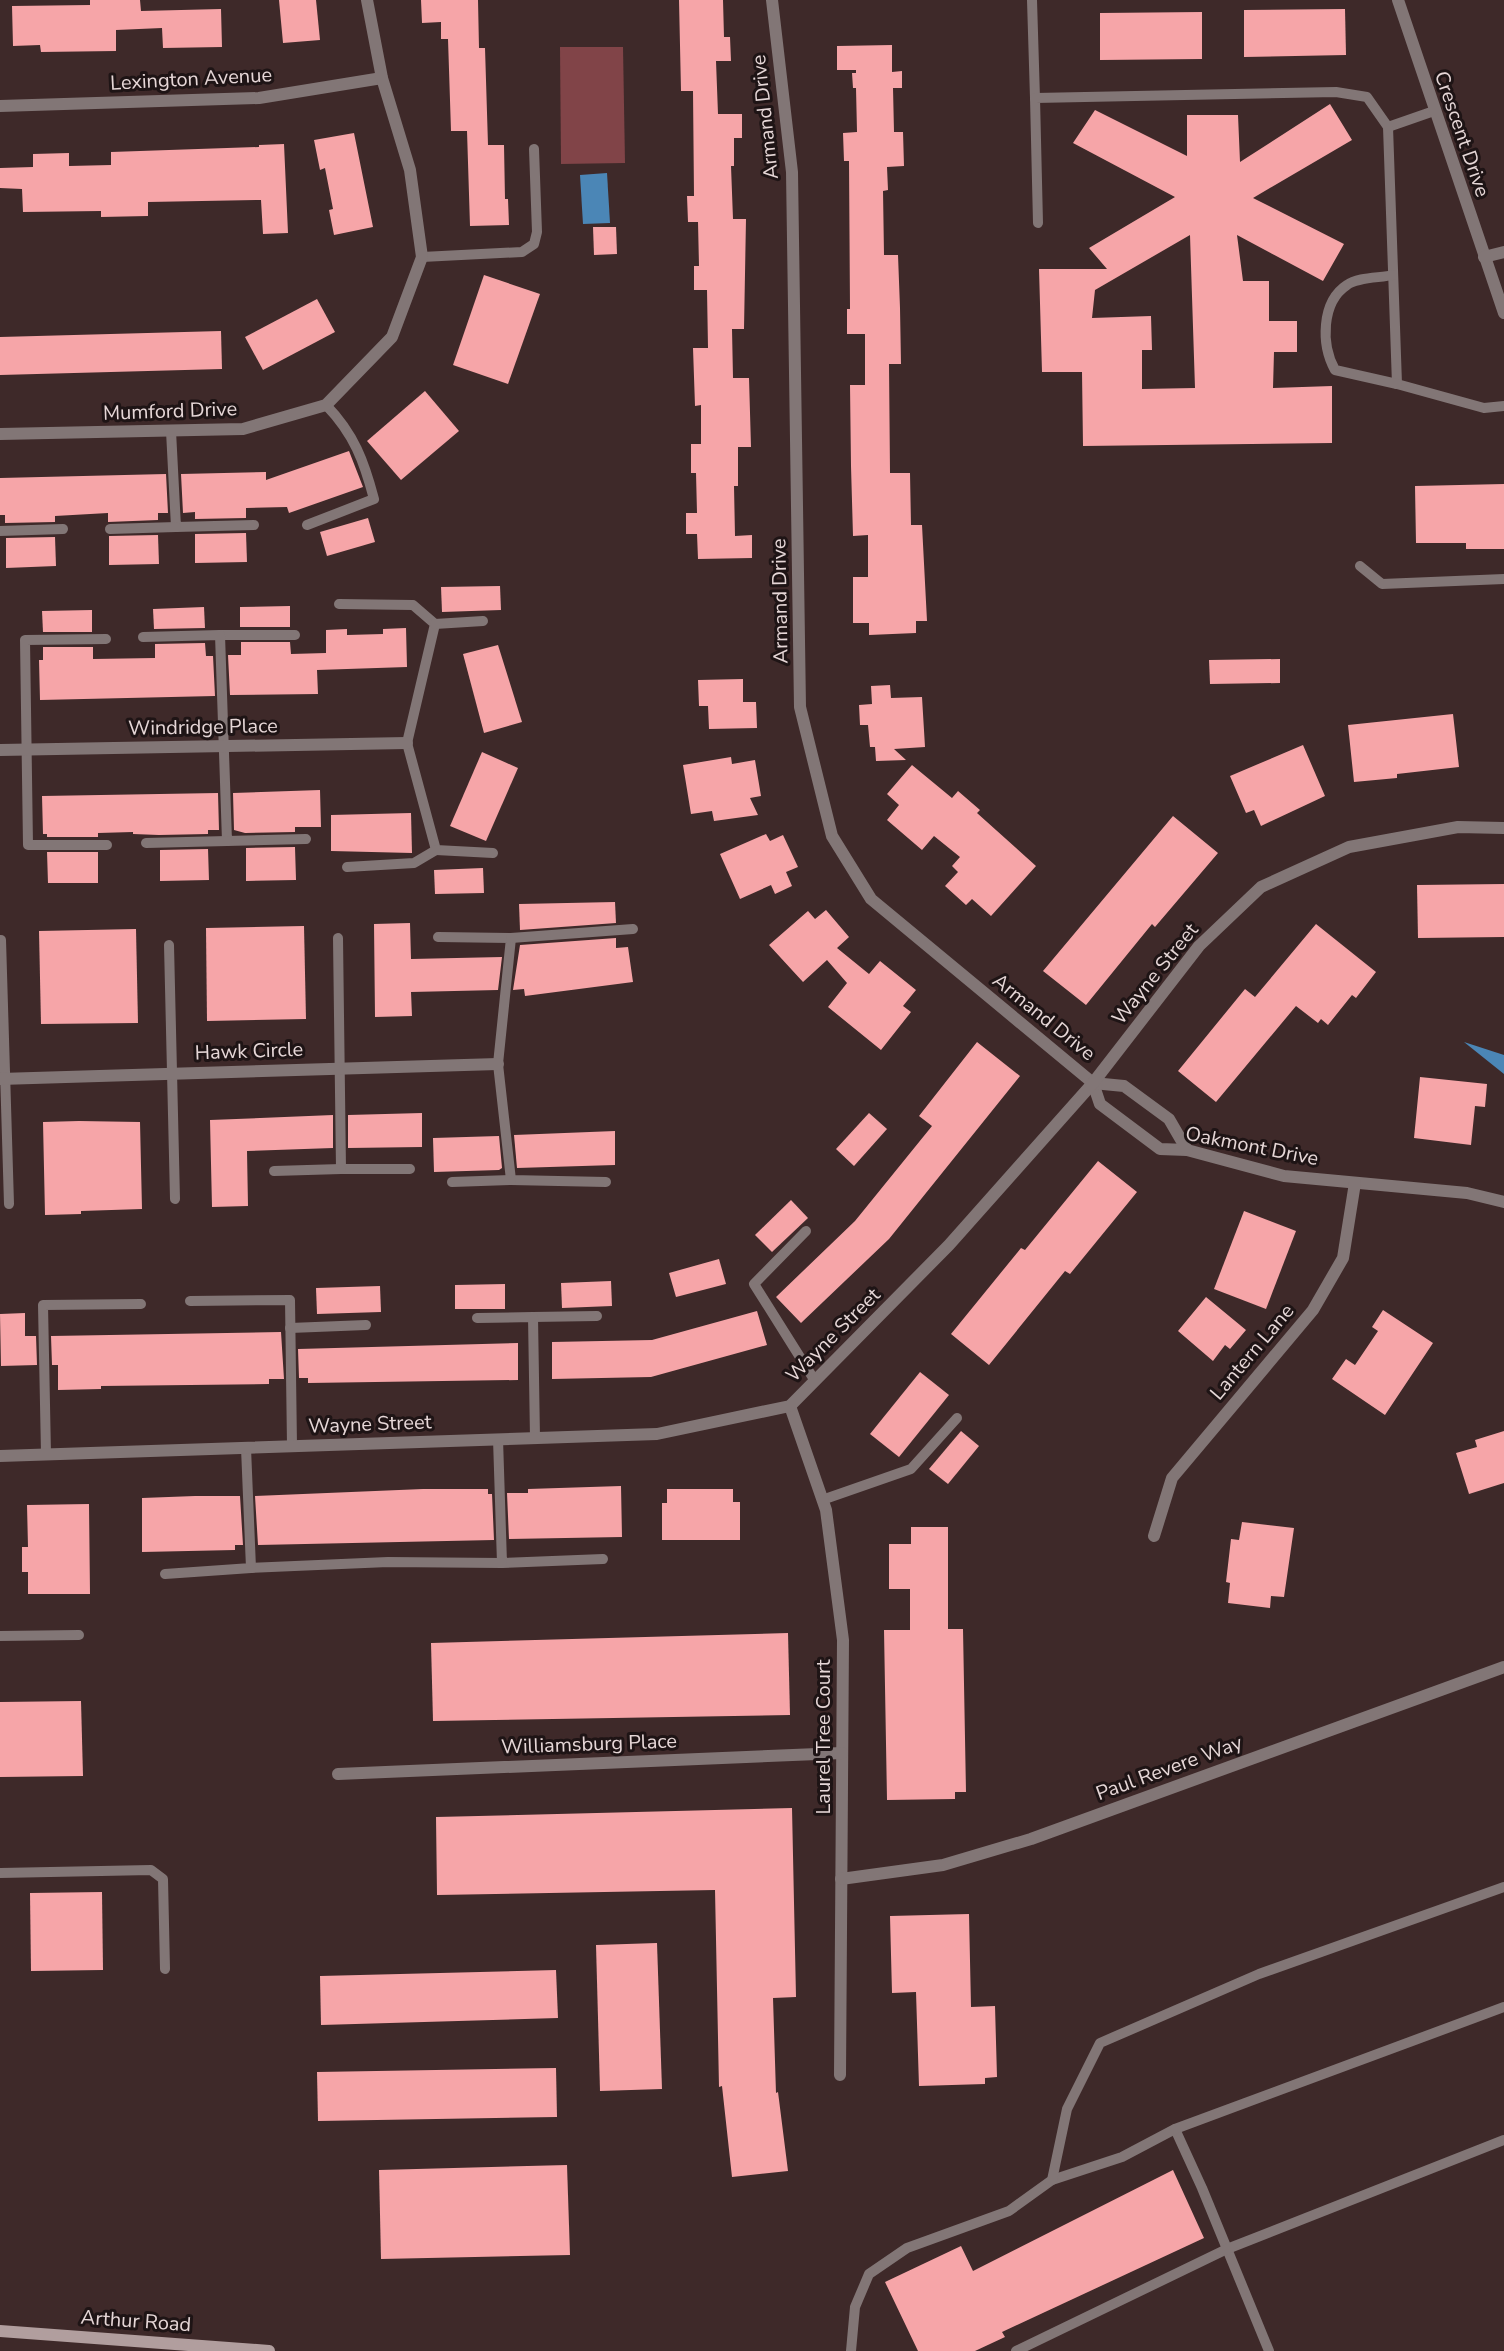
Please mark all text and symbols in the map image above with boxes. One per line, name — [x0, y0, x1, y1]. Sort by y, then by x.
street label: Armand Drive — [745, 53, 785, 181]
street label: Lexington Avenue — [109, 61, 273, 97]
street label: Crescent Drive — [1428, 67, 1496, 201]
street label: Mumford Drive — [102, 395, 238, 427]
street label: Armand Drive — [765, 538, 795, 664]
street label: Windridge Place — [128, 712, 278, 742]
street label: Wayne Street — [1106, 917, 1205, 1030]
street label: Armand Drive — [987, 967, 1101, 1067]
street label: Hawk Circle — [194, 1036, 304, 1066]
street label: Oakmont Drive — [1183, 1120, 1321, 1172]
street label: Wayne Street — [780, 1281, 887, 1388]
street label: Lantern Lane — [1204, 1298, 1300, 1406]
street label: Wayne Street — [308, 1408, 433, 1440]
street label: Laurel Tree Court — [810, 1658, 837, 1815]
street label: Williamsburg Place — [501, 1727, 677, 1761]
street label: Paul Revere Way — [1092, 1729, 1247, 1807]
street label: Arthur Road — [80, 2304, 192, 2338]

